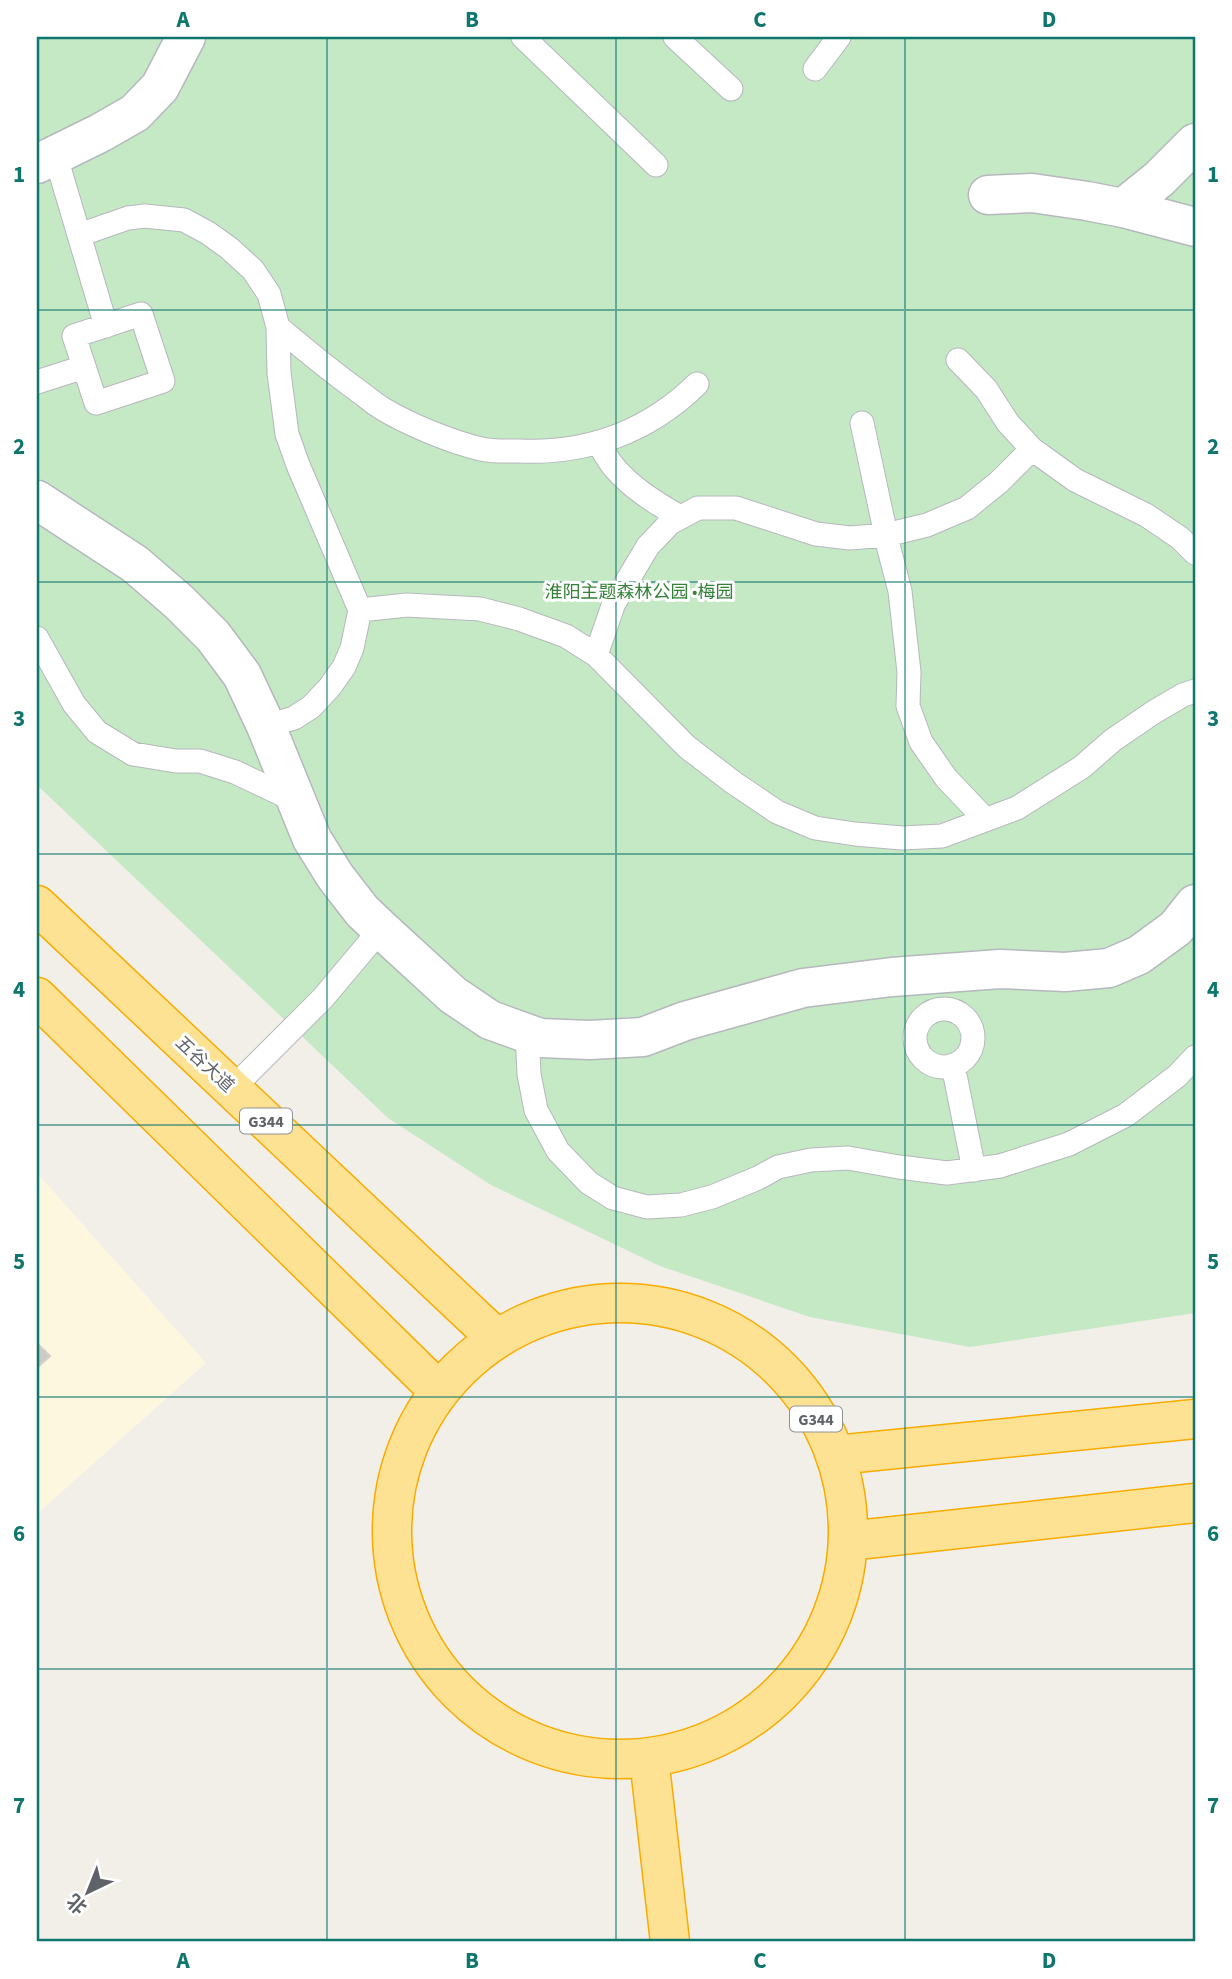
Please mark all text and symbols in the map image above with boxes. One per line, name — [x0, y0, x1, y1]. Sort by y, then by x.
text: A — [175, 3, 190, 36]
text: B — [465, 3, 479, 36]
text: C — [753, 3, 767, 36]
text: D — [1042, 3, 1056, 36]
text: 1 — [13, 158, 25, 191]
text: 1 — [1207, 158, 1219, 191]
text: 2 — [13, 430, 25, 463]
text: 2 — [1207, 430, 1219, 463]
park label: 淮阳主题森林公园 •梅园 — [544, 580, 734, 605]
text: 3 — [13, 702, 25, 735]
text: 3 — [1207, 702, 1219, 735]
text: 4 — [13, 973, 25, 1006]
text: 4 — [1207, 973, 1219, 1006]
street label: 五谷大道 — [170, 1031, 240, 1098]
road number: G344 — [240, 1108, 292, 1134]
text: 5 — [13, 1245, 25, 1278]
text: 5 — [1207, 1245, 1219, 1278]
road number: G344 — [790, 1406, 842, 1432]
text: 6 — [13, 1517, 25, 1550]
text: 6 — [1207, 1517, 1219, 1550]
text: 7 — [13, 1789, 25, 1822]
text: 7 — [1207, 1789, 1219, 1822]
north arrow — [52, 1856, 122, 1926]
text: 北 — [61, 1887, 94, 1920]
text: A — [175, 1944, 190, 1977]
text: B — [465, 1944, 479, 1977]
text: C — [753, 1944, 767, 1977]
text: D — [1042, 1944, 1056, 1977]

